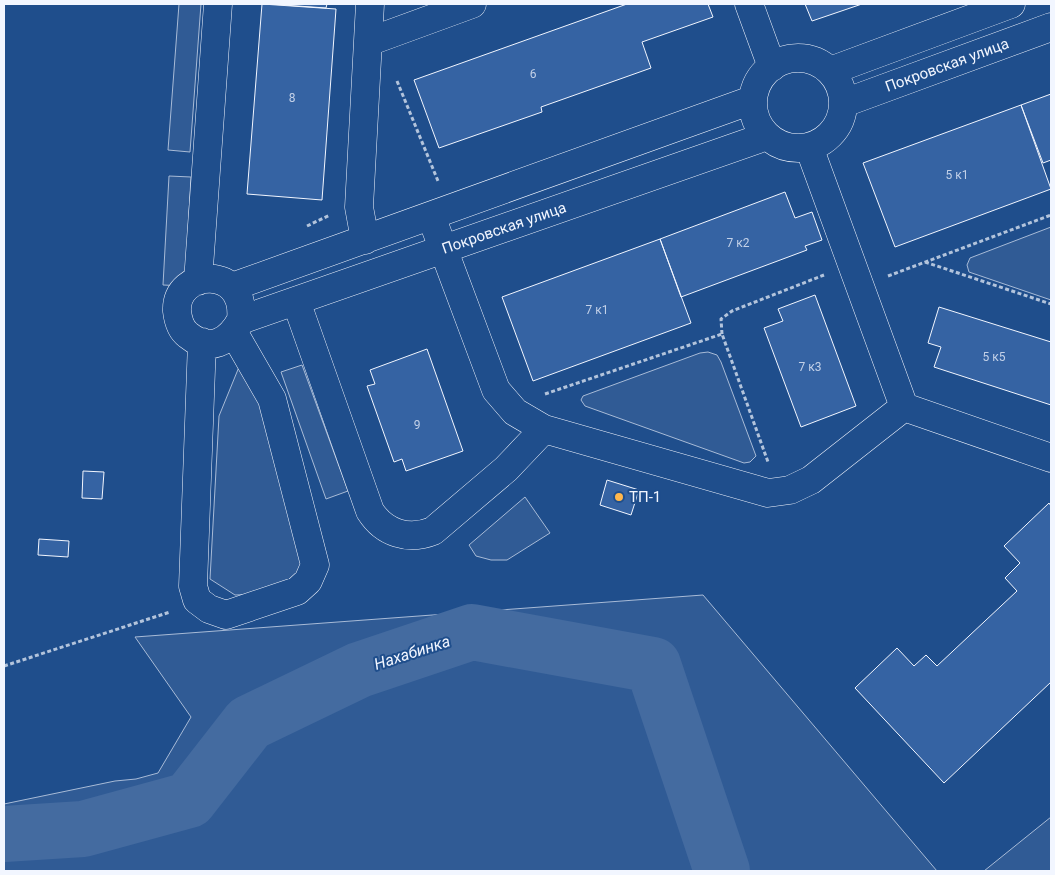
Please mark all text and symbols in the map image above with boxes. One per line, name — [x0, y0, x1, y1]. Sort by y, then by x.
street label: Покровская улица — [883, 34, 1011, 96]
house number: 6 — [530, 67, 537, 81]
house number: 8 — [289, 91, 296, 105]
house number: 5 к1 — [946, 168, 968, 182]
street label: Покровская улица — [440, 198, 568, 258]
house number: 7 к2 — [727, 236, 750, 250]
house number: 7 к1 — [586, 303, 608, 317]
house number: 5 к5 — [983, 350, 1006, 364]
house number: 7 к3 — [799, 360, 821, 374]
house number: 9 — [414, 418, 420, 432]
place label: ТП-1 — [629, 488, 661, 506]
marker: ТП-1 — [613, 491, 625, 503]
water label: Нахабинка — [372, 631, 453, 674]

